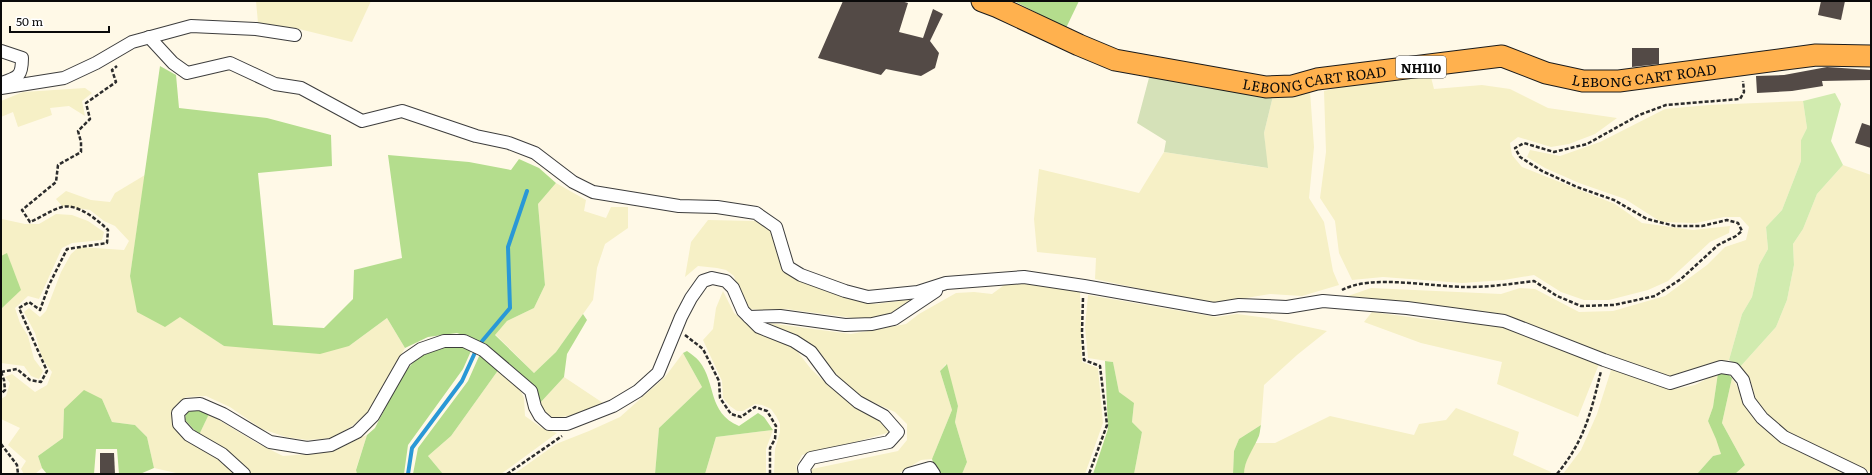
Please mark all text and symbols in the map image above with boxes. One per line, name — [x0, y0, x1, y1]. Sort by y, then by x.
scale bar — [10, 8, 109, 34]
text: 50 m — [16, 12, 43, 30]
road number: NH110 — [1396, 56, 1446, 78]
street label: LEBONG CART ROAD — [1570, 58, 1718, 91]
street label: LEBONG CART ROAD — [1241, 60, 1388, 97]

